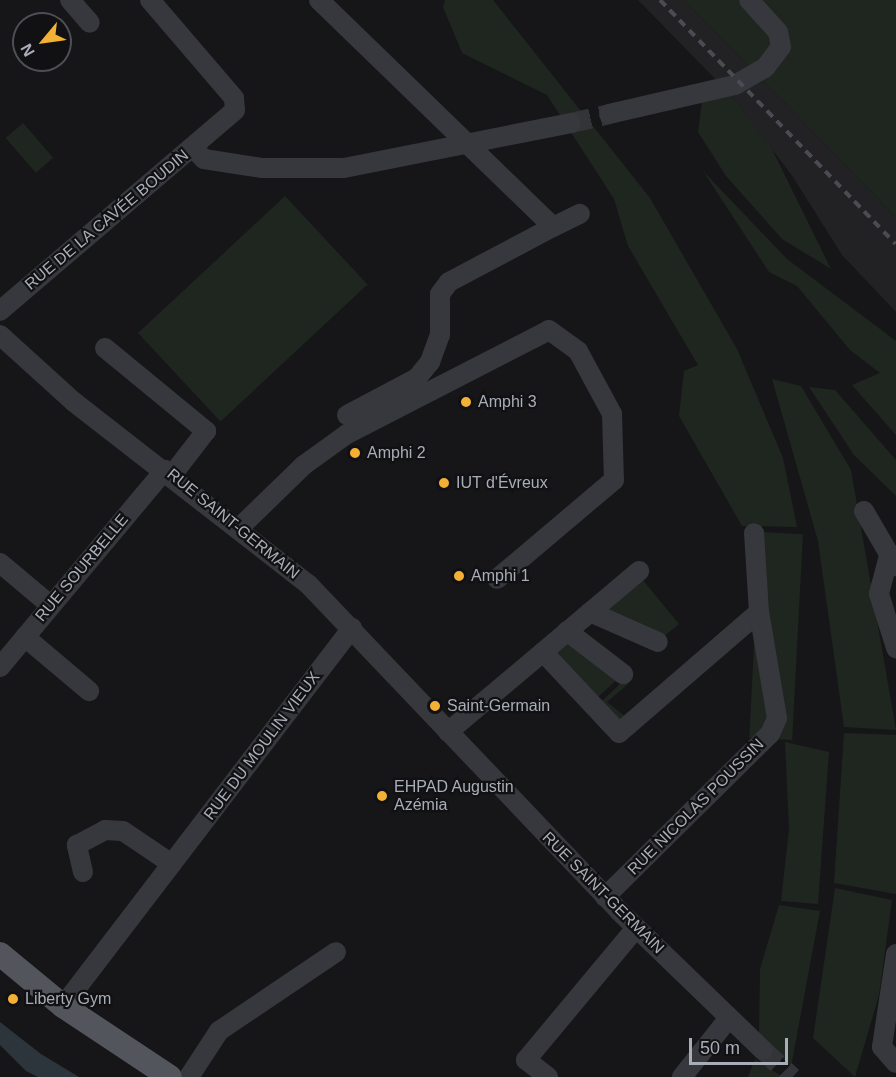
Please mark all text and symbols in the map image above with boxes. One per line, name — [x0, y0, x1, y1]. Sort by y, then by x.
north arrow — [12, 12, 72, 72]
text: N — [17, 41, 38, 59]
street label: RUE DE LA CAVÉE BOUDIN — [21, 146, 193, 294]
place label: Amphi 3 — [478, 392, 537, 412]
marker: Amphi 3 — [459, 395, 473, 409]
place label: Amphi 2 — [367, 443, 426, 463]
marker: Amphi 2 — [348, 446, 362, 460]
street label: RUE SAINT-GERMAIN — [163, 465, 303, 583]
place label: IUT d'Évreux — [456, 473, 548, 493]
marker: IUT d'Évreux — [437, 476, 451, 490]
street label: RUE SOURBELLE — [31, 510, 133, 626]
place label: Amphi 1 — [471, 566, 530, 586]
marker: Amphi 1 — [452, 569, 466, 583]
street label: RUE DU MOULIN VIEUX — [200, 668, 324, 824]
place label: Saint-Germain — [447, 696, 550, 716]
marker: Saint-Germain — [428, 699, 442, 713]
street label: RUE NICOLAS POUSSIN — [624, 735, 768, 879]
place label: EHPAD Augustin Azémia — [394, 777, 515, 815]
marker: EHPAD Augustin Azémia — [375, 789, 389, 803]
street label: RUE SAINT-GERMAIN — [538, 828, 668, 958]
place label: Liberty Gym — [25, 989, 111, 1009]
marker: Liberty Gym — [6, 992, 20, 1006]
scale bar — [692, 1026, 791, 1064]
text: 50 m — [700, 1038, 740, 1058]

